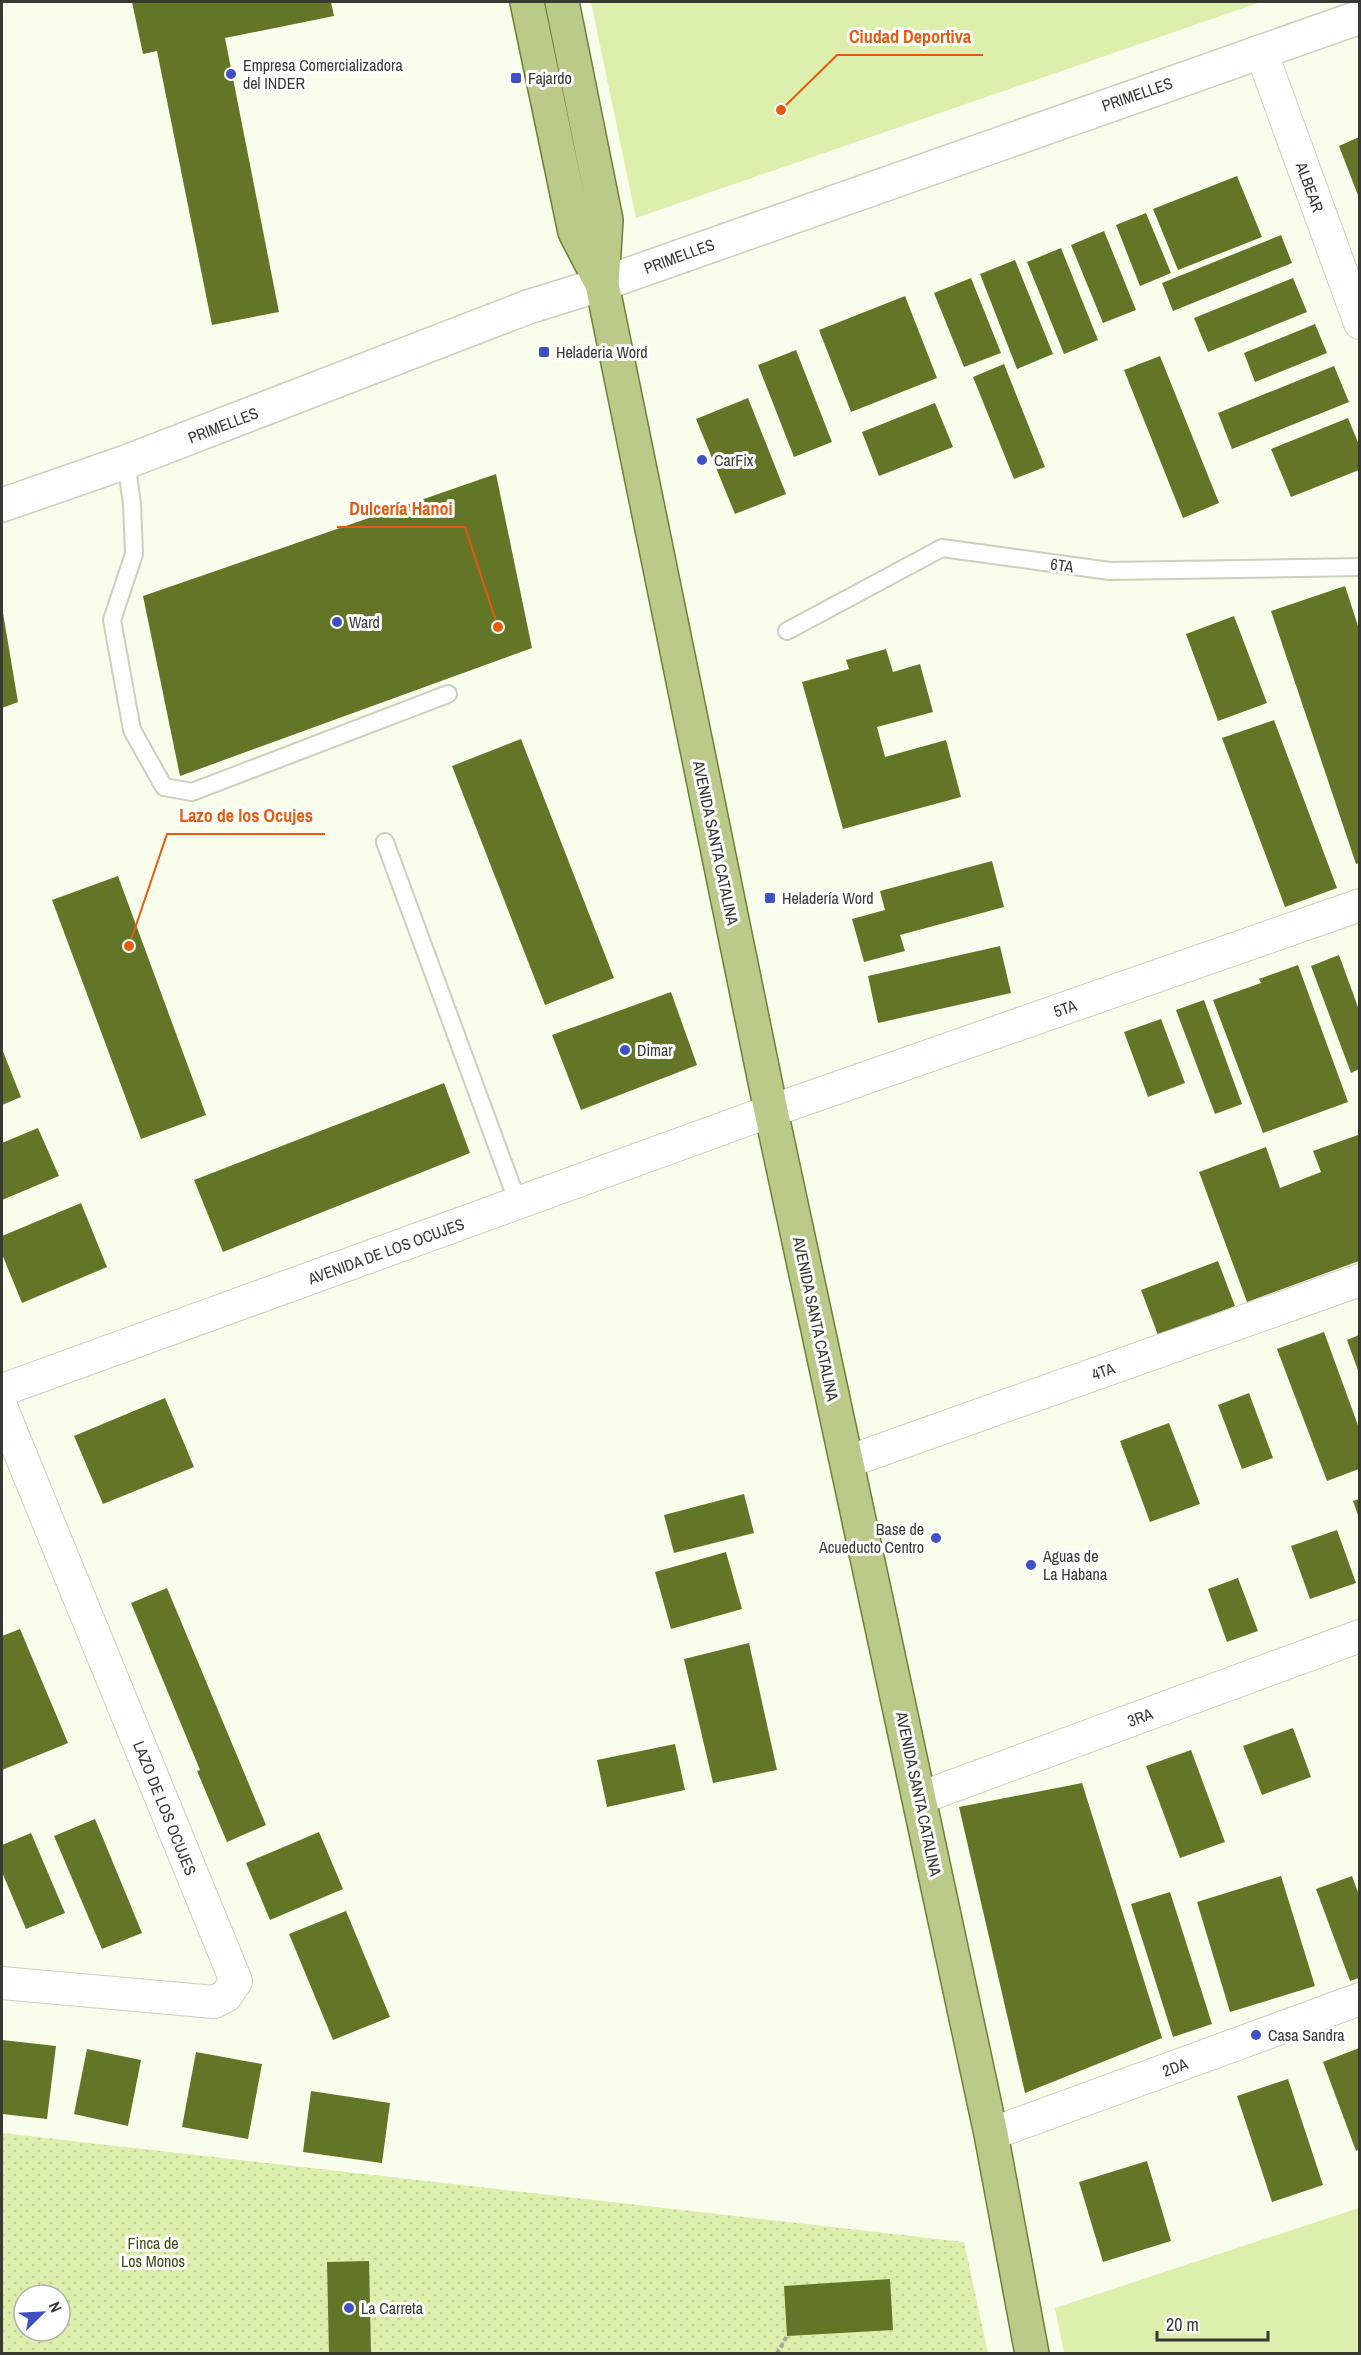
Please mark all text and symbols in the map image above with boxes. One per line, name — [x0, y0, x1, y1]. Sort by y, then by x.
callout: Ciudad Deportiva — [837, 19, 983, 55]
text: Ciudad Deportiva — [849, 24, 972, 49]
place label: Empresa Comercializadora del INDER — [243, 54, 403, 94]
marker: Empresa Comercializadora del INDER — [224, 67, 238, 81]
place label: Fajardo — [528, 67, 572, 89]
marker: Fajardo — [509, 71, 523, 85]
street label: PRIMELLES — [1099, 72, 1176, 116]
street label: ALBEAR — [1290, 158, 1329, 216]
street label: PRIMELLES — [641, 233, 718, 279]
place label: Heladeria Word — [556, 341, 648, 363]
marker: Heladeria Word — [537, 345, 551, 359]
street label: PRIMELLES — [185, 401, 262, 448]
place label: CarFix — [714, 449, 754, 471]
marker: CarFix — [695, 453, 709, 467]
callout: Dulcería Hanoi — [337, 491, 465, 527]
text: Dulcería Hanoi — [349, 496, 453, 521]
street label: 6TA — [1049, 552, 1075, 578]
place label: Ward — [349, 611, 380, 633]
marker: Ward — [330, 615, 344, 629]
street label: AVENIDA SANTA CATALINA — [688, 758, 744, 927]
callout: Lazo de los Ocujes — [167, 798, 325, 834]
text: Lazo de los Ocujes — [179, 803, 313, 828]
place label: Heladería Word — [782, 887, 874, 909]
marker: Heladería Word — [763, 891, 777, 905]
street label: 5TA — [1050, 994, 1080, 1022]
place label: Dimar — [637, 1039, 673, 1061]
marker: Dimar — [618, 1043, 632, 1057]
street label: AVENIDA DE LOS OCUJES — [304, 1212, 467, 1290]
street label: AVENIDA SANTA CATALINA — [788, 1234, 844, 1403]
street label: 4TA — [1088, 1357, 1118, 1385]
place label: Base de Acueducto Centro — [818, 1518, 924, 1558]
marker: Base de Acueducto Centro — [929, 1531, 943, 1545]
place label: Aguas de La Habana — [1042, 1545, 1108, 1585]
marker: Aguas de La Habana — [1024, 1558, 1038, 1572]
street label: 3RA — [1124, 1702, 1156, 1732]
street label: AVENIDA SANTA CATALINA — [891, 1709, 947, 1878]
street label: LAZO DE LOS OCUJES — [128, 1738, 202, 1879]
place label: Casa Sandra — [1268, 2024, 1345, 2046]
marker: Casa Sandra — [1249, 2028, 1263, 2042]
street label: 2DA — [1159, 2052, 1191, 2082]
park label: Finca de Los Monos — [121, 2232, 185, 2272]
north arrow — [12, 2283, 72, 2343]
place label: La Carreta — [361, 2297, 424, 2319]
text: N — [44, 2298, 68, 2316]
marker: La Carreta — [342, 2301, 356, 2315]
scale bar — [1157, 2304, 1268, 2342]
text: 20 m — [1166, 2312, 1199, 2337]

